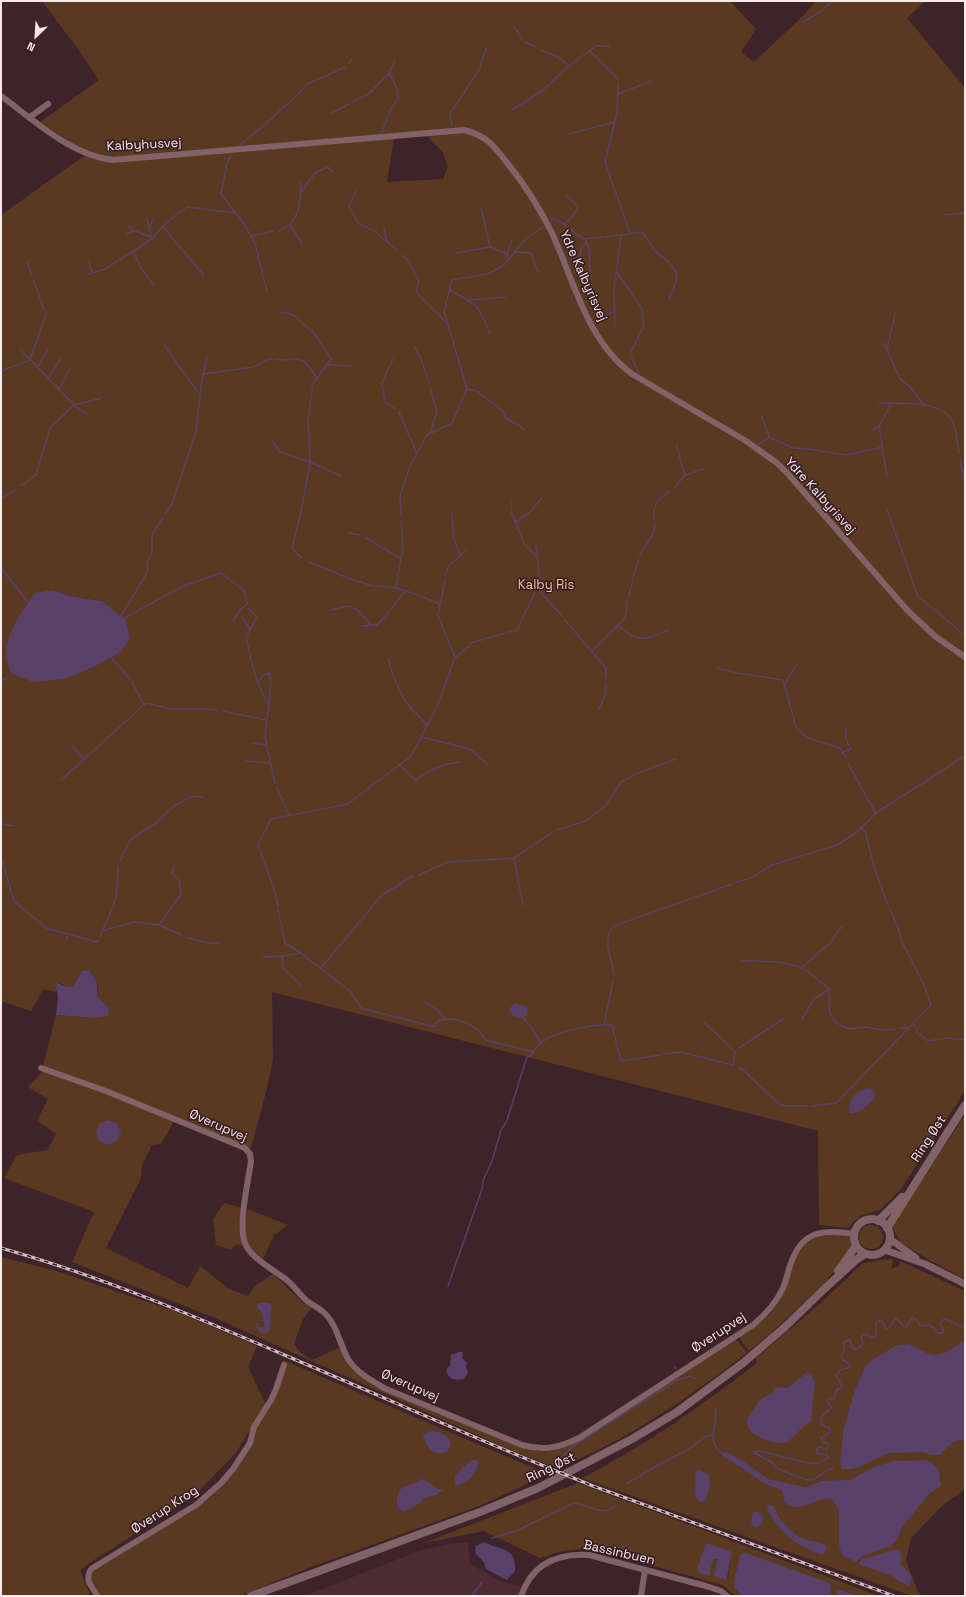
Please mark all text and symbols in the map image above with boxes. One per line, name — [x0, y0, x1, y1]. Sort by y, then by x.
north arrow — [16, 16, 56, 56]
text: N — [25, 39, 37, 55]
street label: Kalbyhusvej — [106, 135, 182, 155]
street label: Ydre Kalbyrisvej — [556, 228, 610, 324]
street label: Ydre Kalbyrisvej — [781, 454, 859, 538]
park label: Kalby Ris — [518, 577, 574, 593]
street label: Øverupvej — [187, 1106, 249, 1146]
street label: Ring Øst — [908, 1113, 950, 1165]
street label: Øverupvej — [689, 1310, 749, 1356]
street label: Øverupvej — [379, 1366, 441, 1406]
street label: Ring Øst — [524, 1449, 578, 1487]
street label: Øverup Krog — [129, 1483, 201, 1537]
street label: Bassinbuen — [582, 1537, 656, 1569]

